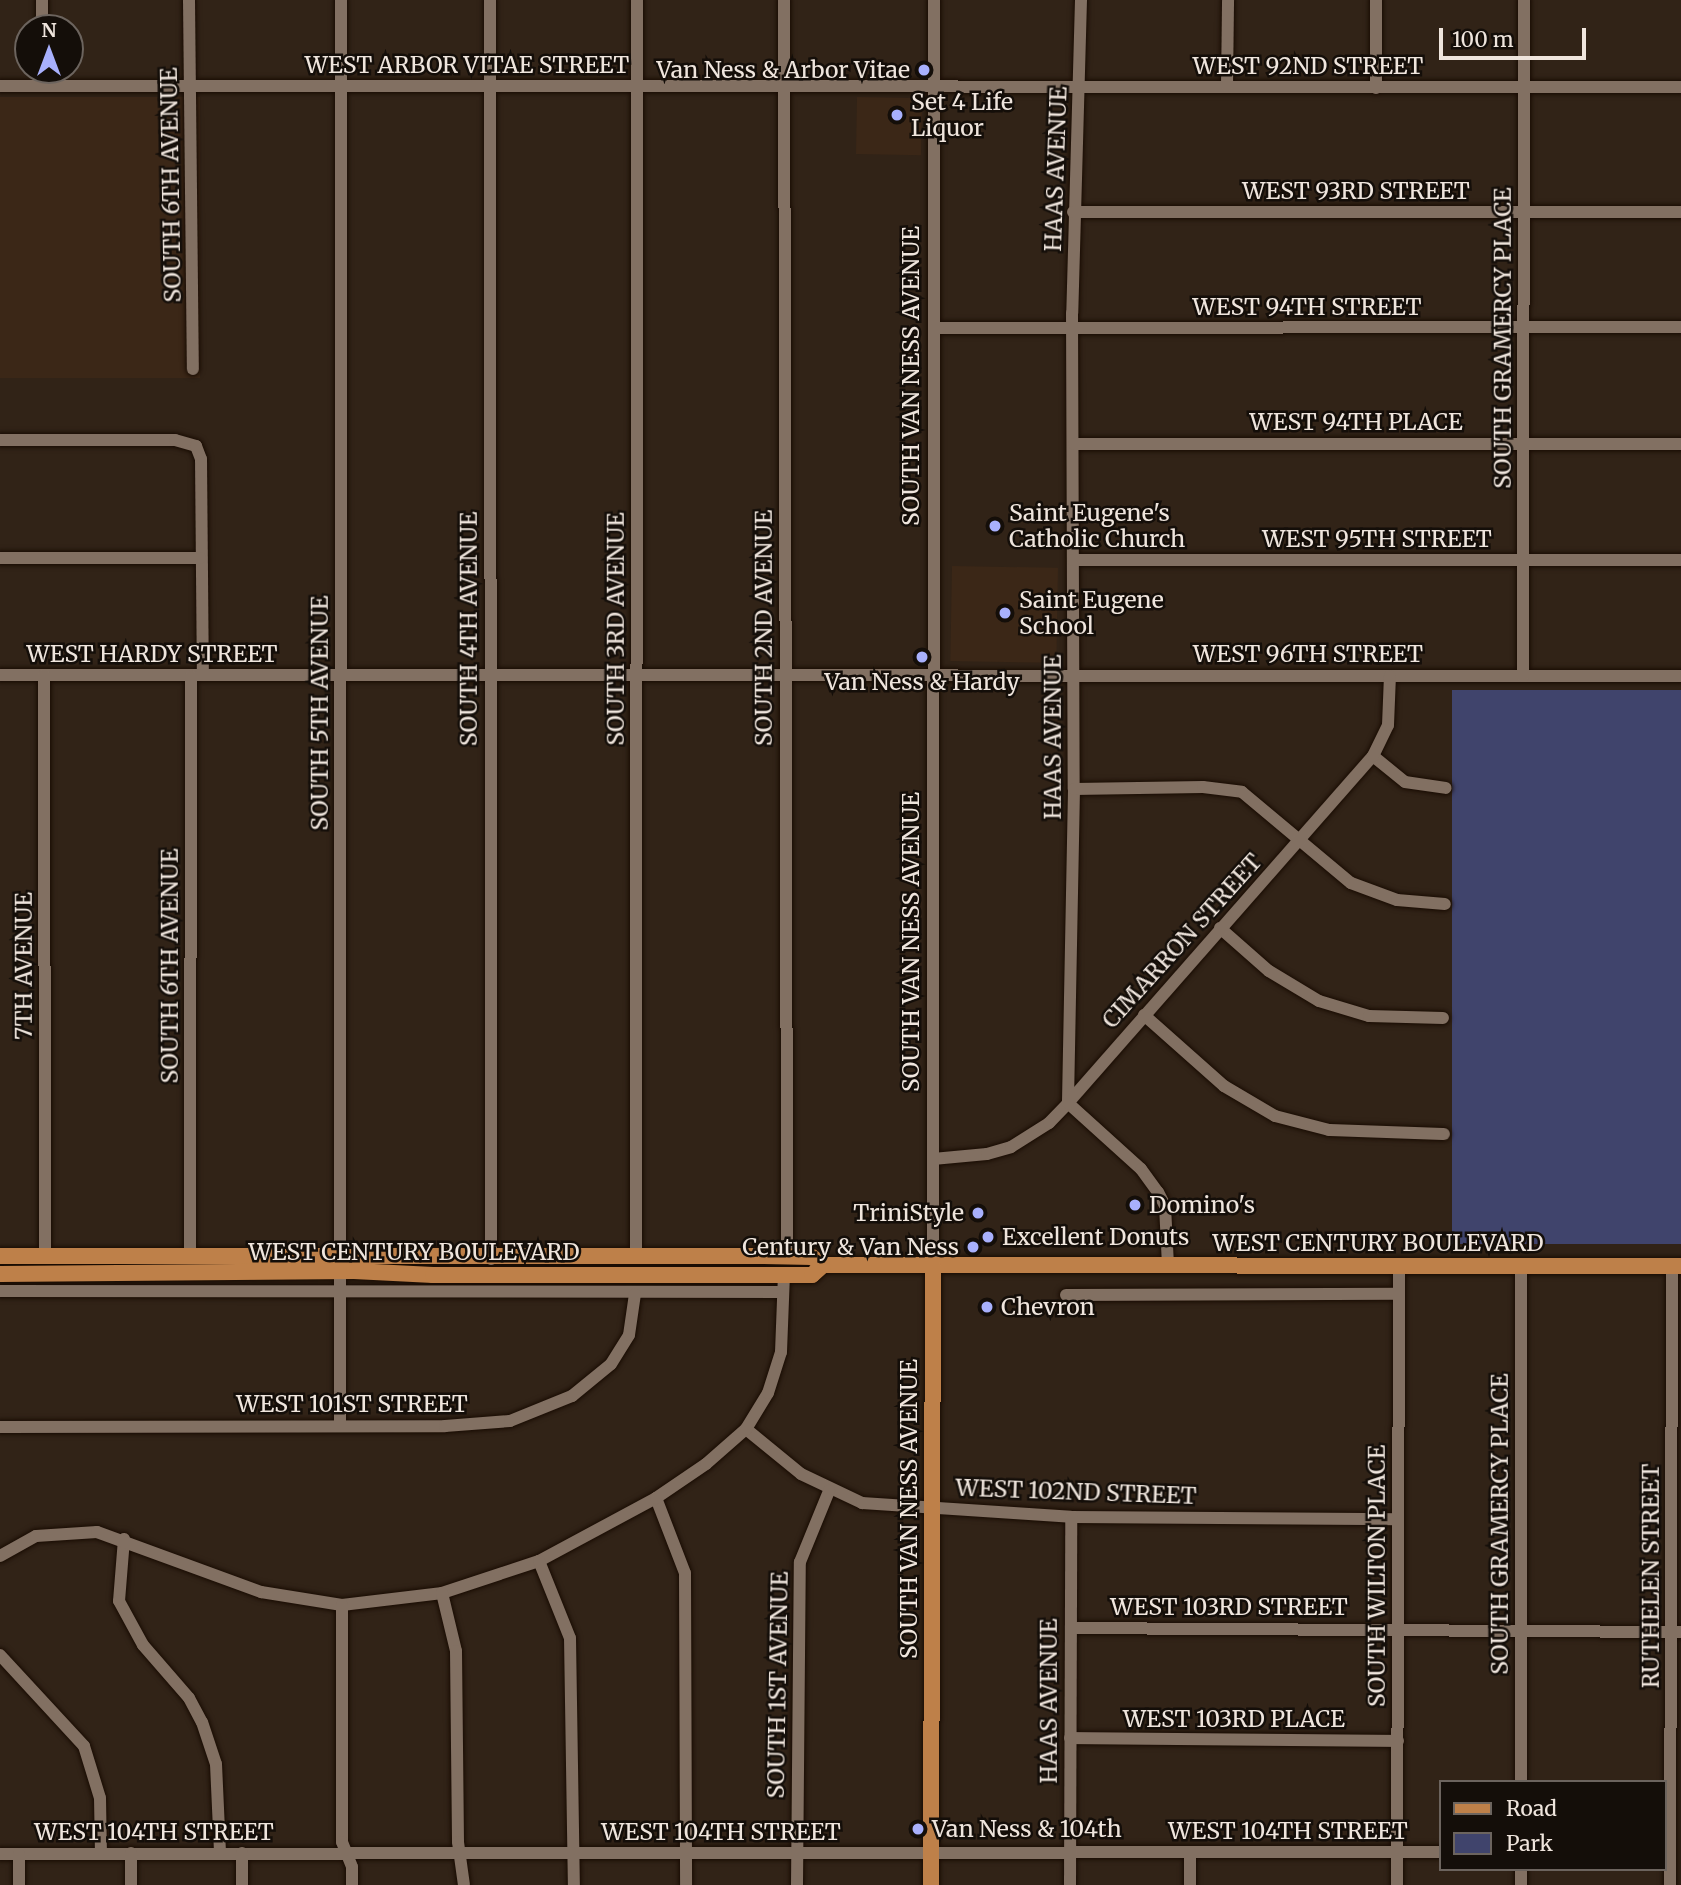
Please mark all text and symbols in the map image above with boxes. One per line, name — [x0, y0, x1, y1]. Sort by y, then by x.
north arrow — [14, 14, 84, 84]
scale bar — [1443, 14, 1590, 58]
text: N — [41, 18, 57, 42]
text: 100 m — [1452, 26, 1514, 53]
street label: WEST ARBOR VITAE STREET — [305, 51, 629, 79]
street label: WEST 92ND STREET — [1193, 52, 1423, 80]
place label: Van Ness & Arbor Vitae — [657, 56, 910, 84]
marker: Van Ness & Arbor Vitae — [916, 62, 932, 78]
street label: SOUTH 6TH AVENUE — [155, 67, 187, 303]
street label: HAAS AVENUE — [1039, 86, 1073, 252]
place label: Set 4 Life Liquor — [911, 88, 1013, 142]
marker: Set 4 Life Liquor — [889, 107, 905, 123]
street label: WEST 93RD STREET — [1242, 177, 1470, 205]
street label: SOUTH GRAMERCY PLACE — [1489, 187, 1517, 489]
street label: SOUTH VAN NESS AVENUE — [897, 226, 925, 526]
street label: WEST 94TH STREET — [1193, 293, 1421, 321]
street label: WEST 94TH PLACE — [1249, 408, 1463, 436]
place label: Saint Eugene's Catholic Church — [1009, 499, 1185, 553]
street label: SOUTH 2ND AVENUE — [750, 510, 778, 746]
street label: SOUTH 4TH AVENUE — [455, 512, 483, 746]
street label: SOUTH 3RD AVENUE — [602, 512, 630, 746]
marker: Saint Eugene's Catholic Church — [987, 518, 1003, 534]
street label: WEST 95TH STREET — [1262, 525, 1492, 553]
place label: Saint Eugene School — [1019, 586, 1164, 640]
street label: SOUTH 5TH AVENUE — [306, 595, 334, 831]
marker: Saint Eugene School — [997, 605, 1013, 621]
street label: WEST HARDY STREET — [26, 640, 278, 668]
street label: WEST 96TH STREET — [1193, 640, 1423, 668]
marker: Van Ness & Hardy — [914, 649, 930, 665]
street label: HAAS AVENUE — [1039, 654, 1067, 820]
place label: Van Ness & Hardy — [824, 668, 1020, 696]
street label: SOUTH VAN NESS AVENUE — [897, 792, 925, 1092]
street label: SOUTH 6TH AVENUE — [156, 848, 184, 1084]
street label: CIMARRON STREET — [1096, 848, 1268, 1034]
street label: 7TH AVENUE — [10, 892, 38, 1040]
place label: Domino's — [1149, 1191, 1255, 1219]
marker: Domino's — [1127, 1197, 1143, 1213]
place label: TriniStyle — [853, 1199, 964, 1227]
marker: TriniStyle — [970, 1205, 986, 1221]
place label: Excellent Donuts — [1002, 1223, 1189, 1251]
marker: Excellent Donuts — [980, 1229, 996, 1245]
street label: WEST CENTURY BOULEVARD — [1213, 1229, 1543, 1257]
place label: Century & Van Ness — [742, 1233, 959, 1261]
street label: WEST CENTURY BOULEVARD — [249, 1238, 579, 1266]
marker: Century & Van Ness — [965, 1239, 981, 1255]
place label: Chevron — [1001, 1293, 1095, 1321]
marker: Chevron — [979, 1299, 995, 1315]
street label: SOUTH VAN NESS AVENUE — [895, 1359, 923, 1659]
street label: SOUTH GRAMERCY PLACE — [1486, 1373, 1514, 1675]
street label: WEST 101ST STREET — [236, 1390, 468, 1418]
street label: SOUTH WILTON PLACE — [1363, 1445, 1391, 1707]
street label: RUTHELEN STREET — [1637, 1464, 1665, 1688]
street label: WEST 102ND STREET — [955, 1474, 1197, 1510]
street label: SOUTH 1ST AVENUE — [762, 1571, 794, 1799]
street label: WEST 103RD STREET — [1110, 1593, 1348, 1621]
street label: HAAS AVENUE — [1035, 1618, 1063, 1784]
street label: WEST 103RD PLACE — [1123, 1705, 1345, 1733]
legend — [1440, 1780, 1667, 1871]
text: Road — [1506, 1795, 1557, 1822]
place label: Van Ness & 104th — [932, 1815, 1122, 1843]
street label: WEST 104TH STREET — [1168, 1817, 1408, 1845]
street label: WEST 104TH STREET — [34, 1818, 274, 1846]
street label: WEST 104TH STREET — [601, 1818, 841, 1846]
marker: Van Ness & 104th — [910, 1821, 926, 1837]
text: Park — [1506, 1830, 1553, 1857]

